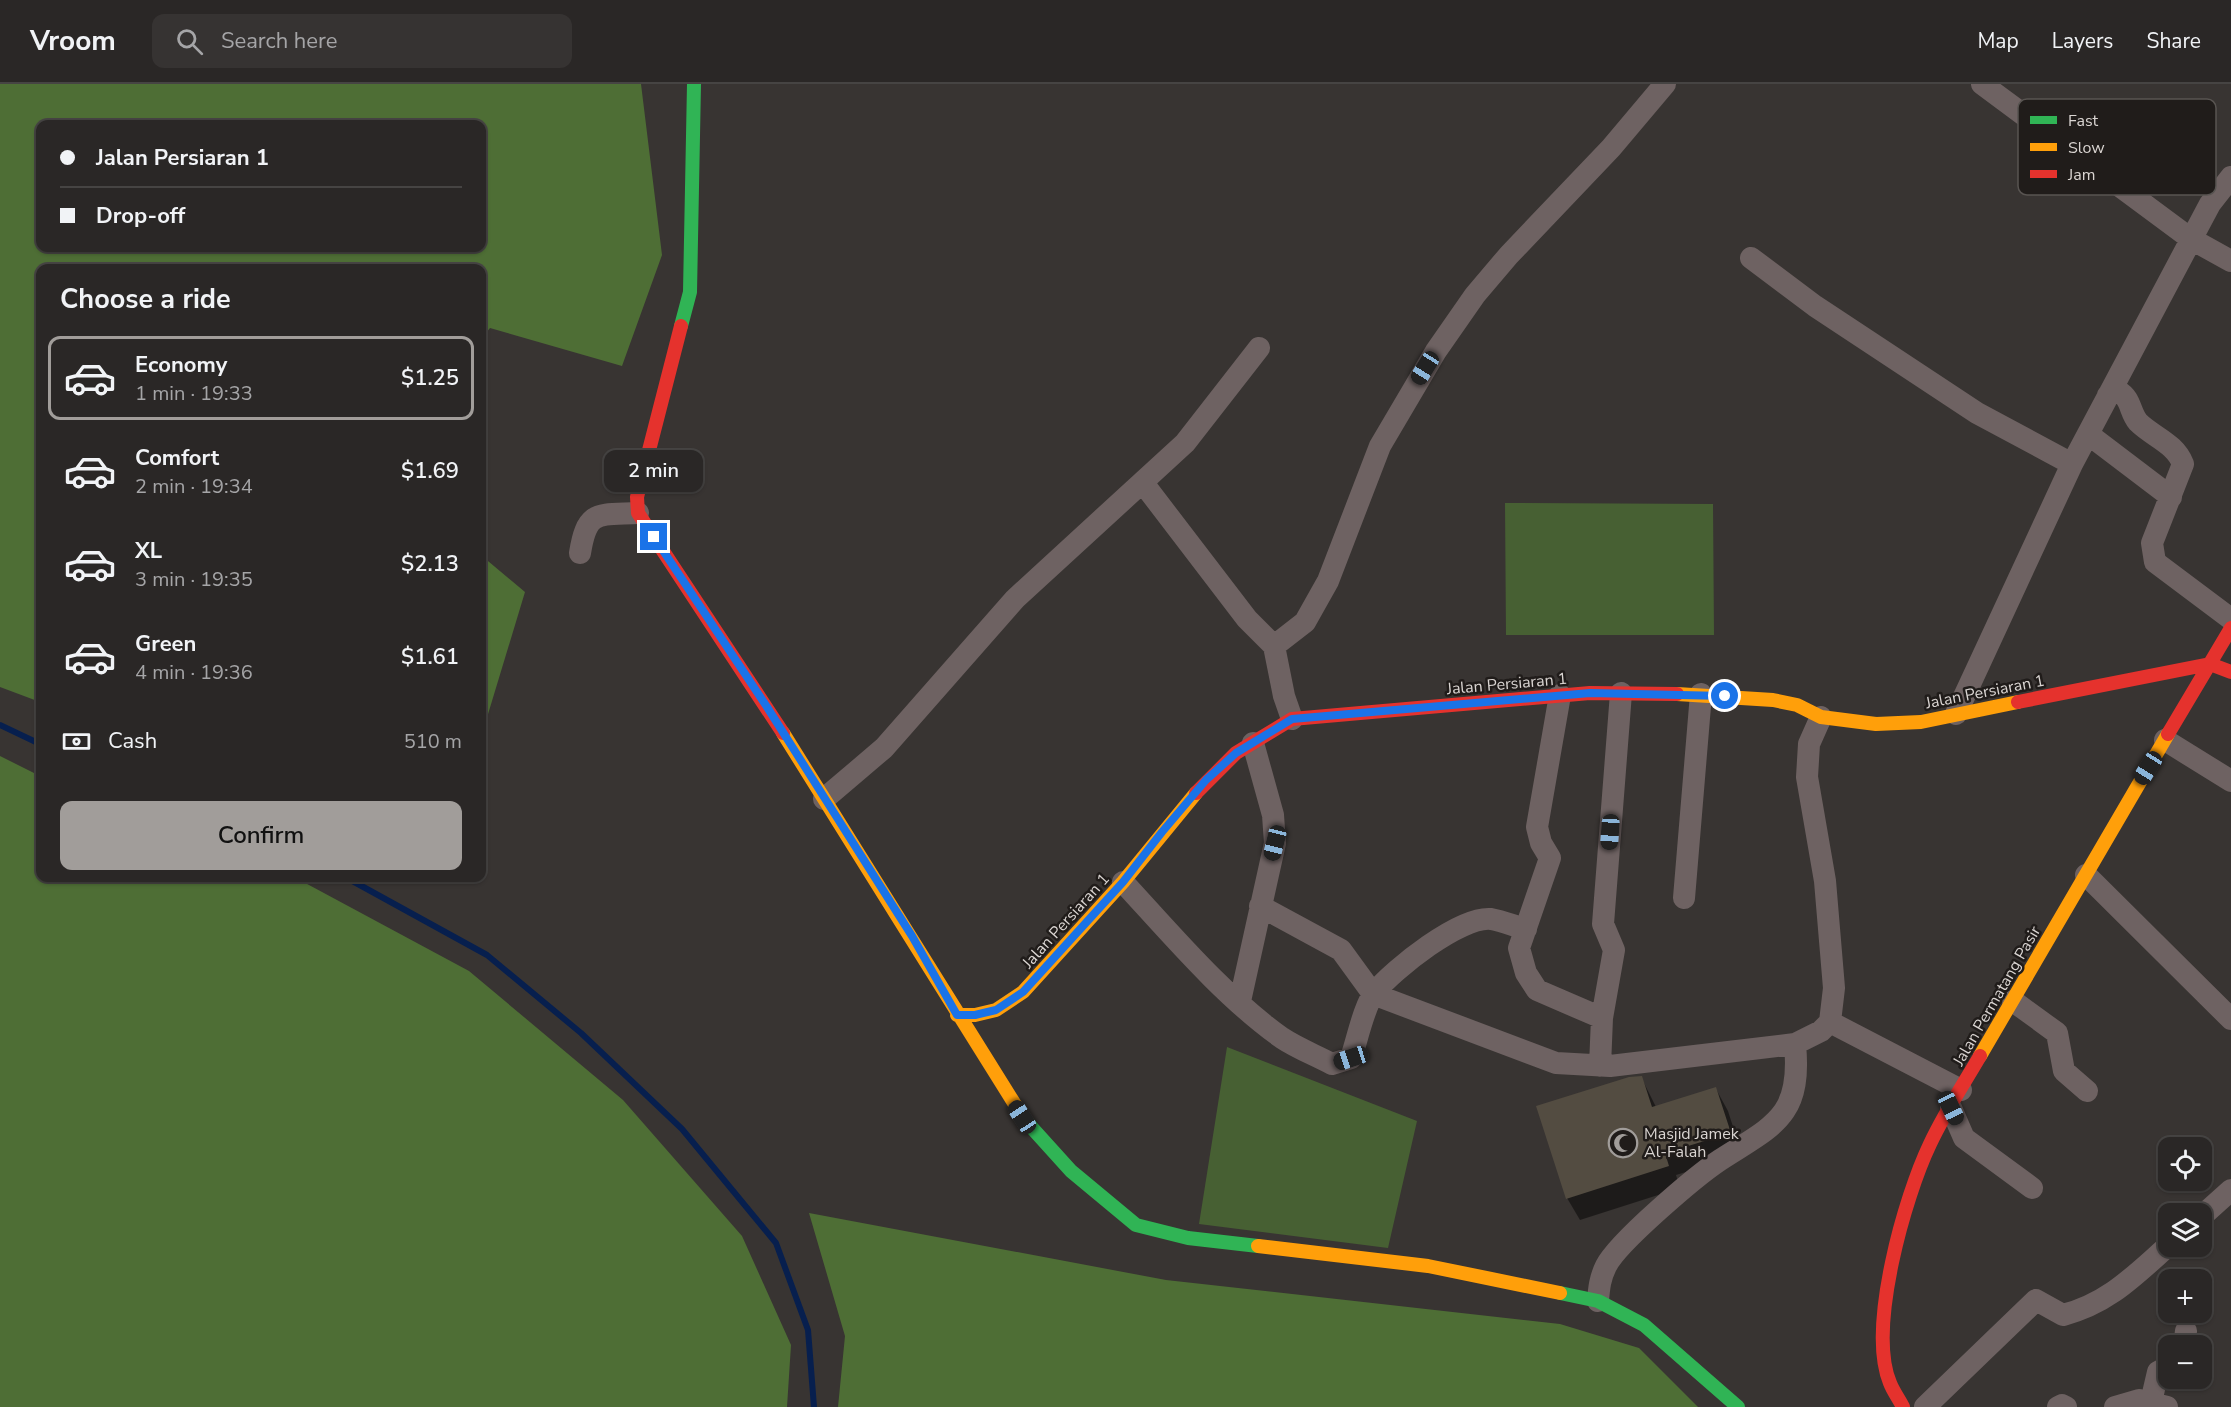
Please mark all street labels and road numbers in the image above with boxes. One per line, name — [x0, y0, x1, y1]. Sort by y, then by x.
street label: Jalan Persiaran 1 — [1445, 668, 1568, 700]
street label: Jalan Persiaran 1 — [1923, 670, 2046, 715]
street label: Jalan Persiaran 1 — [1017, 869, 1115, 974]
street label: Jalan Permatang Pasir — [1947, 922, 2046, 1071]

